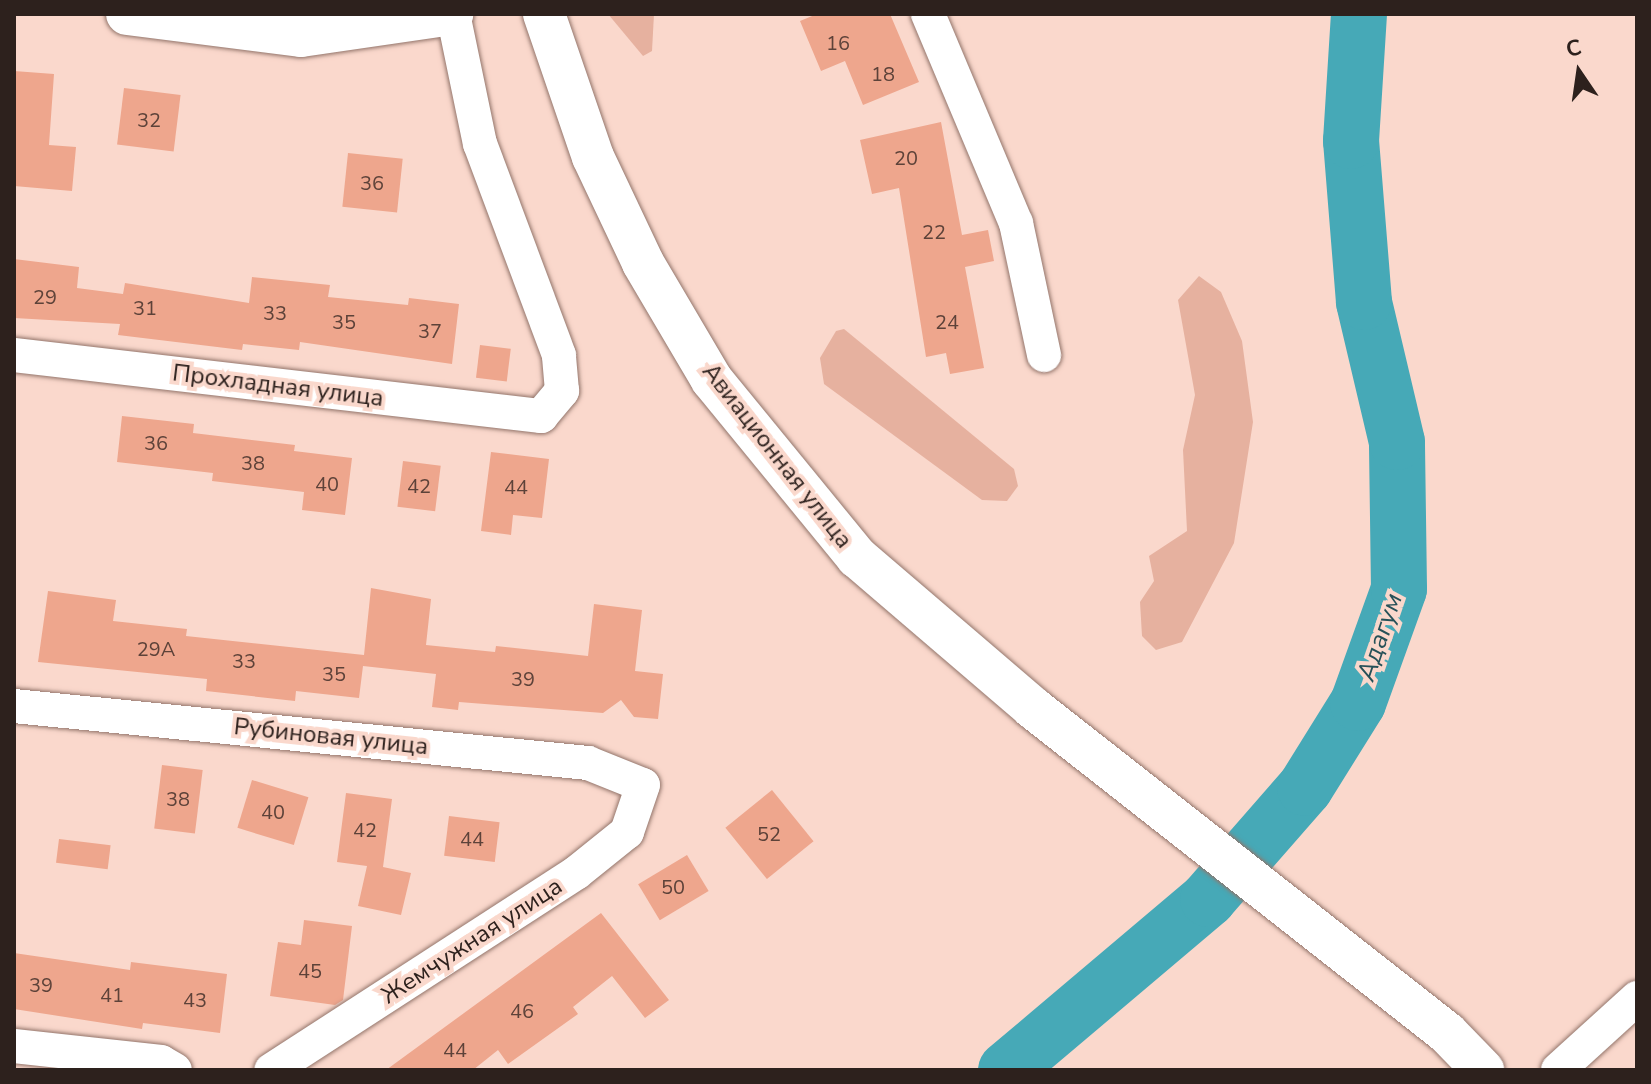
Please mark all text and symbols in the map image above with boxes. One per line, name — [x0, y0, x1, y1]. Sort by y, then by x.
house number: 16 — [826, 31, 850, 55]
north arrow — [1539, 32, 1619, 112]
text: С — [1563, 32, 1584, 65]
house number: 18 — [871, 62, 895, 86]
house number: 32 — [137, 108, 161, 132]
house number: 20 — [894, 146, 918, 170]
house number: 36 — [360, 171, 384, 195]
house number: 22 — [922, 220, 946, 244]
house number: 29 — [33, 285, 57, 309]
house number: 31 — [133, 296, 157, 320]
house number: 33 — [263, 301, 287, 325]
house number: 35 — [332, 310, 356, 334]
house number: 24 — [935, 310, 959, 334]
house number: 37 — [418, 319, 442, 343]
street label: Авиационная улица — [696, 358, 858, 554]
street label: Прохладная улица — [171, 359, 385, 413]
house number: 36 — [144, 431, 168, 455]
house number: 38 — [241, 451, 265, 475]
house number: 40 — [315, 472, 339, 496]
house number: 42 — [407, 474, 431, 498]
house number: 44 — [504, 475, 528, 499]
water label: Адагум — [1351, 589, 1409, 685]
house number: 29А — [137, 637, 175, 661]
house number: 33 — [232, 649, 256, 673]
house number: 35 — [322, 662, 346, 686]
house number: 39 — [511, 667, 535, 691]
street label: Рубиновая улица — [232, 712, 430, 762]
house number: 38 — [166, 787, 190, 811]
house number: 40 — [261, 800, 285, 824]
house number: 42 — [353, 818, 377, 842]
house number: 52 — [757, 822, 781, 846]
house number: 44 — [460, 827, 484, 851]
street label: Жемчужная улица — [376, 872, 568, 1010]
house number: 50 — [661, 875, 685, 899]
house number: 45 — [298, 959, 322, 983]
house number: 39 — [29, 973, 53, 997]
house number: 41 — [100, 983, 124, 1007]
house number: 43 — [183, 988, 207, 1012]
house number: 46 — [510, 999, 534, 1023]
house number: 44 — [443, 1038, 467, 1062]

